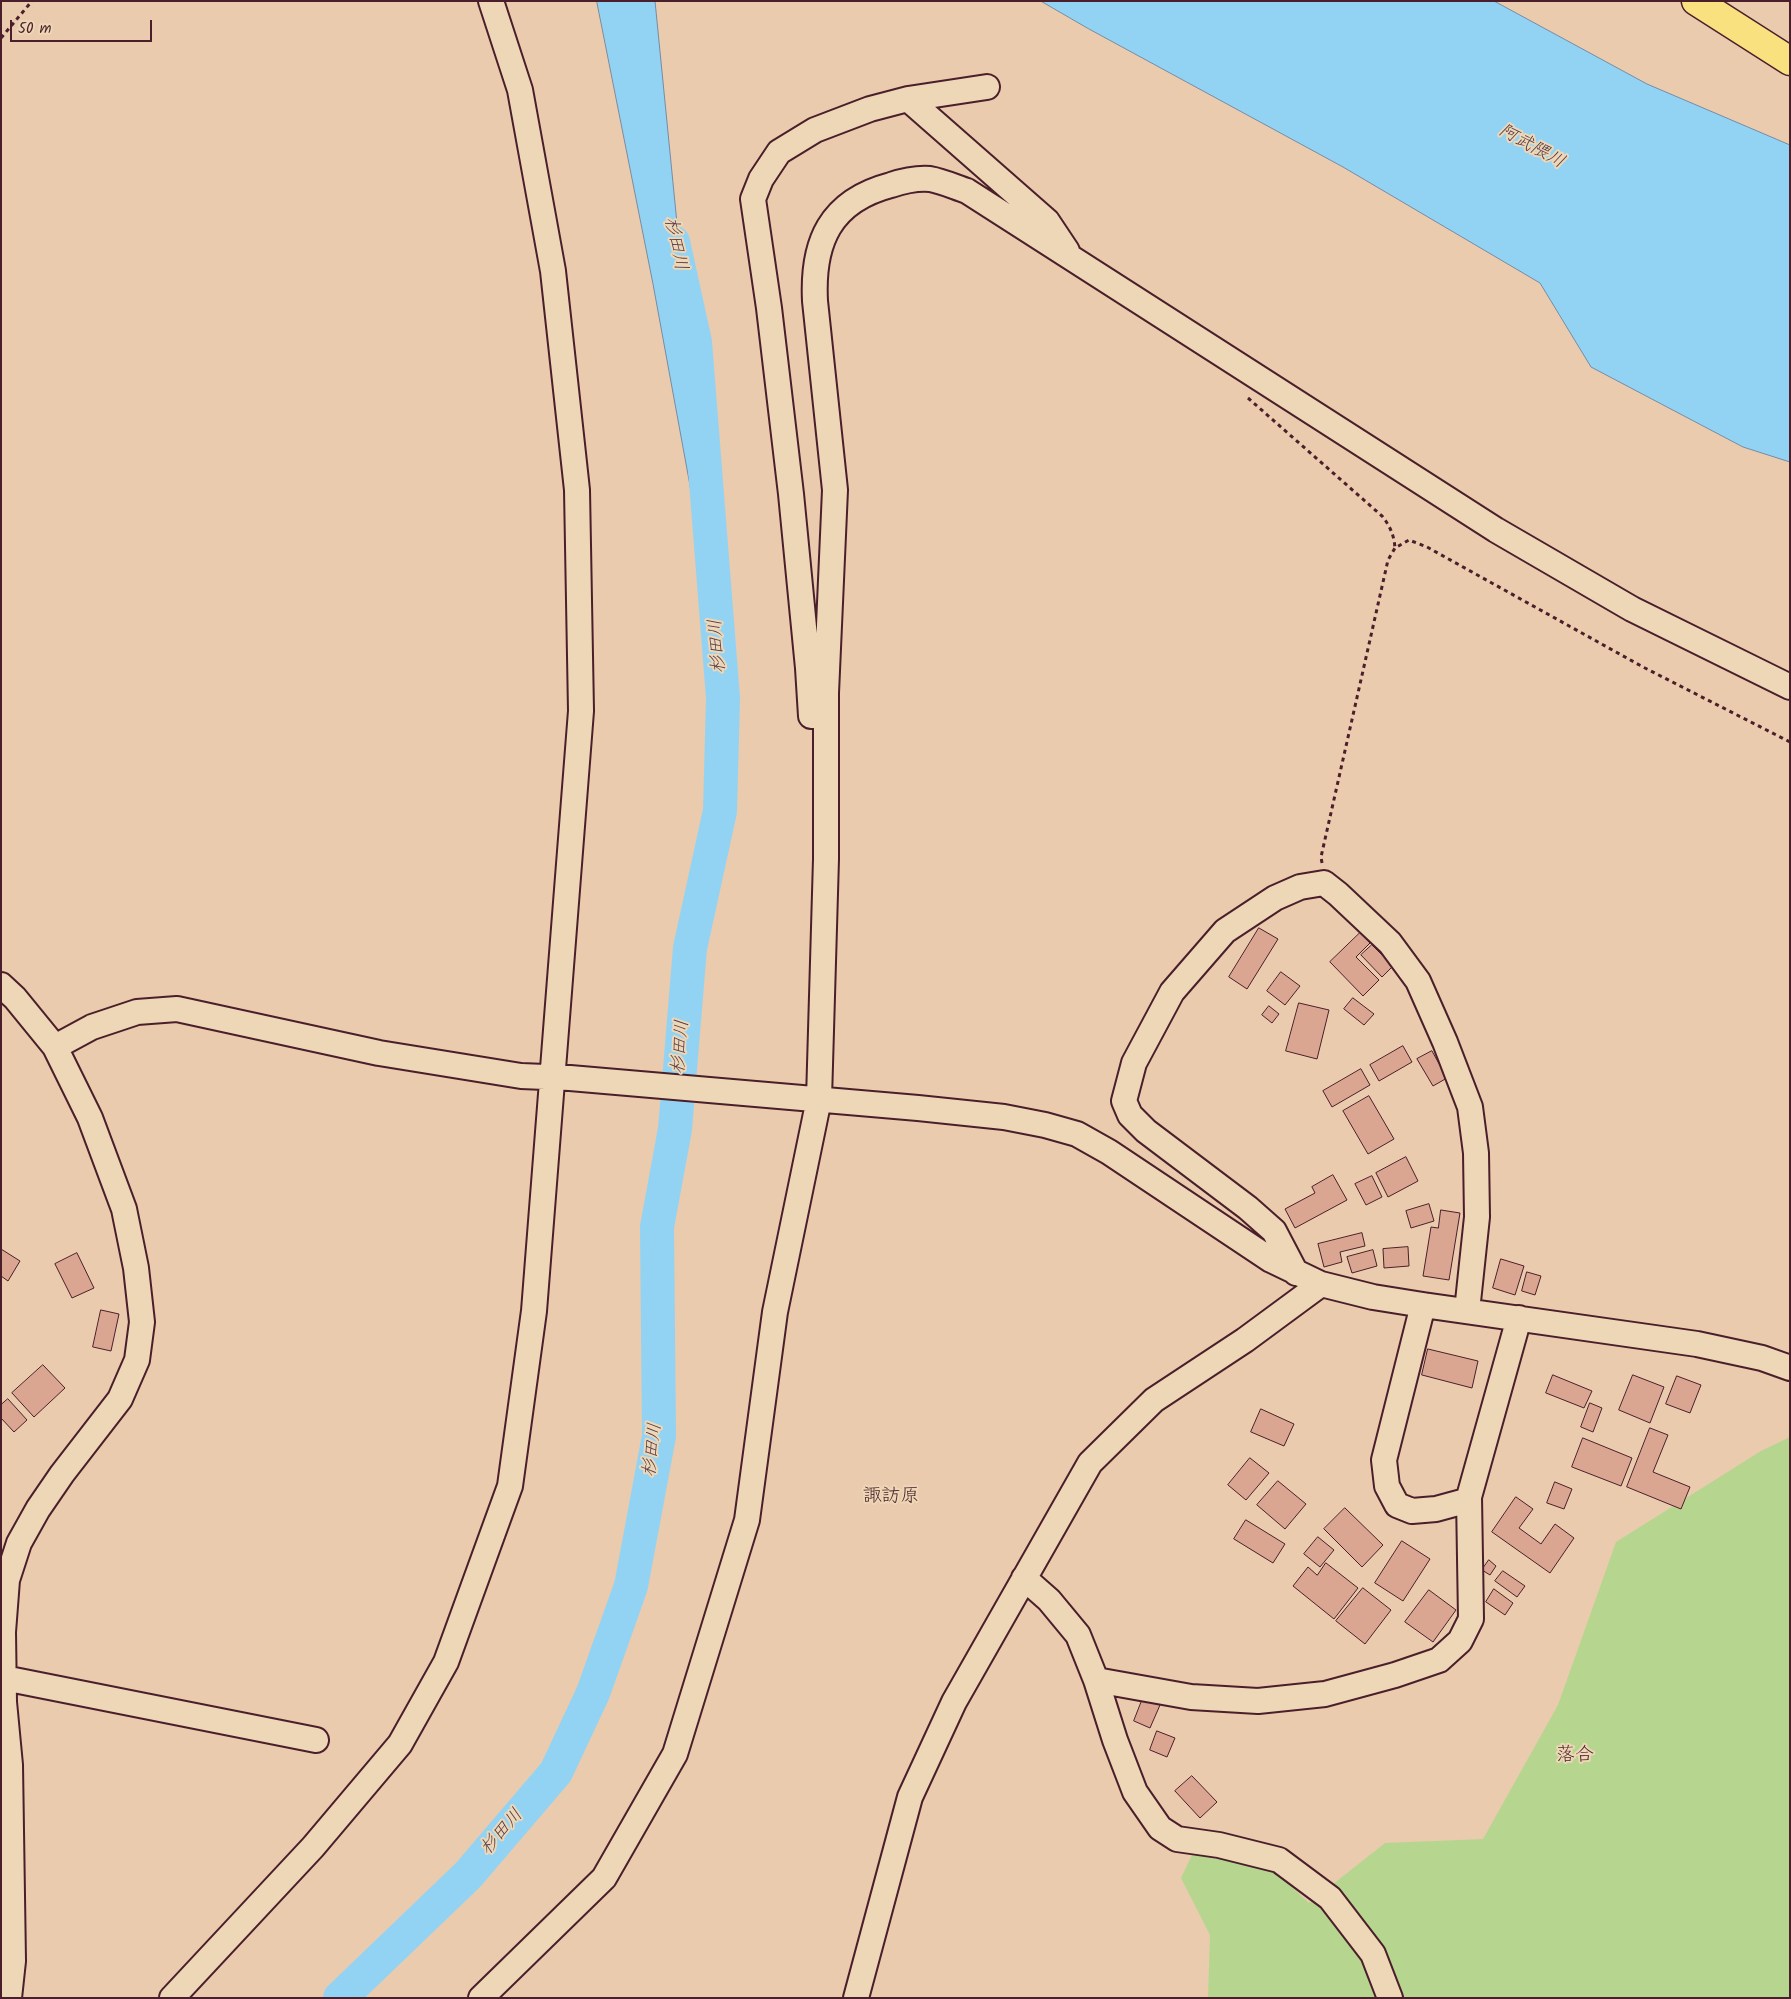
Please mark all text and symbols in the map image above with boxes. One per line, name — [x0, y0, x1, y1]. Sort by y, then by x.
scale bar — [12, 10, 155, 42]
text: 50 m — [18, 17, 52, 41]
water label: 阿武隈川 — [1494, 121, 1568, 175]
water label: 杉田川 — [658, 215, 690, 273]
water label: 杉田川 — [706, 618, 732, 674]
water label: 杉田川 — [669, 1019, 695, 1075]
water label: 杉田川 — [640, 1422, 668, 1478]
district label: 諏訪原 — [863, 1487, 919, 1509]
district label: 落合 — [1556, 1746, 1594, 1768]
water label: 杉田川 — [477, 1806, 529, 1860]

